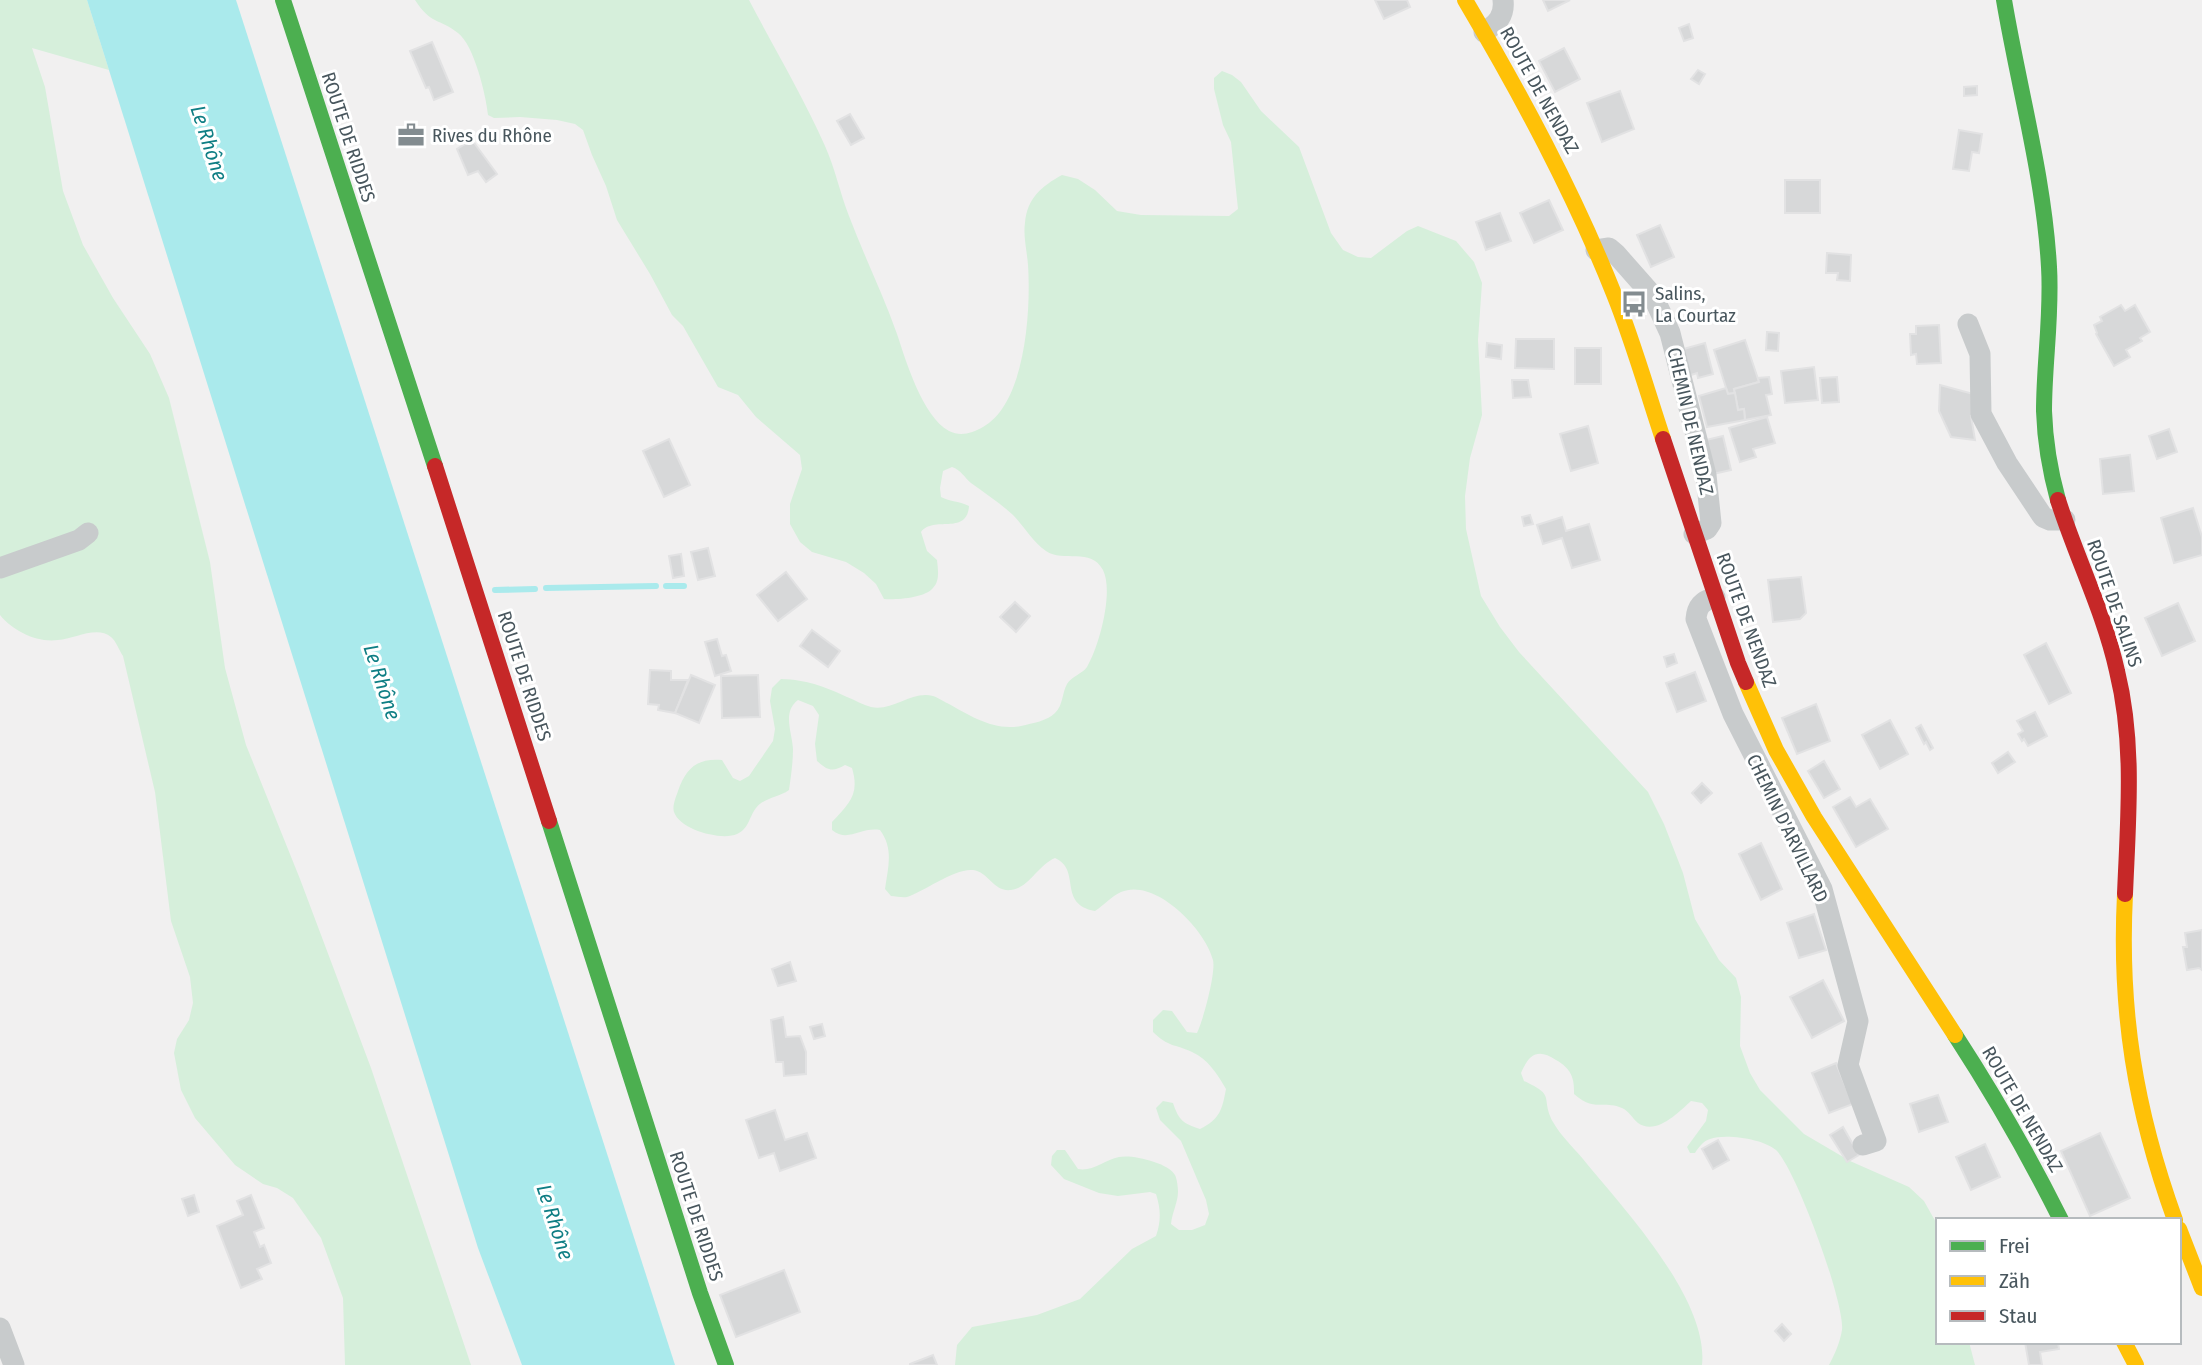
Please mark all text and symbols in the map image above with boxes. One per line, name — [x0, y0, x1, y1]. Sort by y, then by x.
street label: ROUTE DE NENDAZ — [1495, 23, 1584, 158]
street label: ROUTE DE RIDDES — [317, 69, 380, 205]
water label: Le Rhône — [185, 102, 233, 184]
office icon: Rives du Rhône — [396, 120, 426, 150]
place label: Rives du Rhône — [432, 124, 552, 147]
place label: Salins, La Courtaz — [1655, 282, 1736, 327]
bus stop icon: Salins, La Courtaz — [1619, 289, 1649, 319]
street label: CHEMIN DE NENDAZ — [1662, 345, 1719, 497]
street label: ROUTE DE SALINS — [2082, 536, 2147, 670]
street label: ROUTE DE NENDAZ — [1711, 550, 1782, 691]
street label: ROUTE DE RIDDES — [493, 608, 556, 744]
water label: Le Rhône — [358, 641, 406, 723]
street label: CHEMIN D'ARVILLARD — [1742, 750, 1833, 906]
street label: ROUTE DE NENDAZ — [1977, 1042, 2068, 1176]
street label: ROUTE DE RIDDES — [665, 1148, 728, 1284]
water label: Le Rhône — [531, 1181, 579, 1263]
legend — [1936, 1218, 2181, 1344]
text: Frei — [1999, 1233, 2030, 1259]
text: Zäh — [1999, 1268, 2030, 1294]
text: Stau — [1999, 1303, 2037, 1329]

